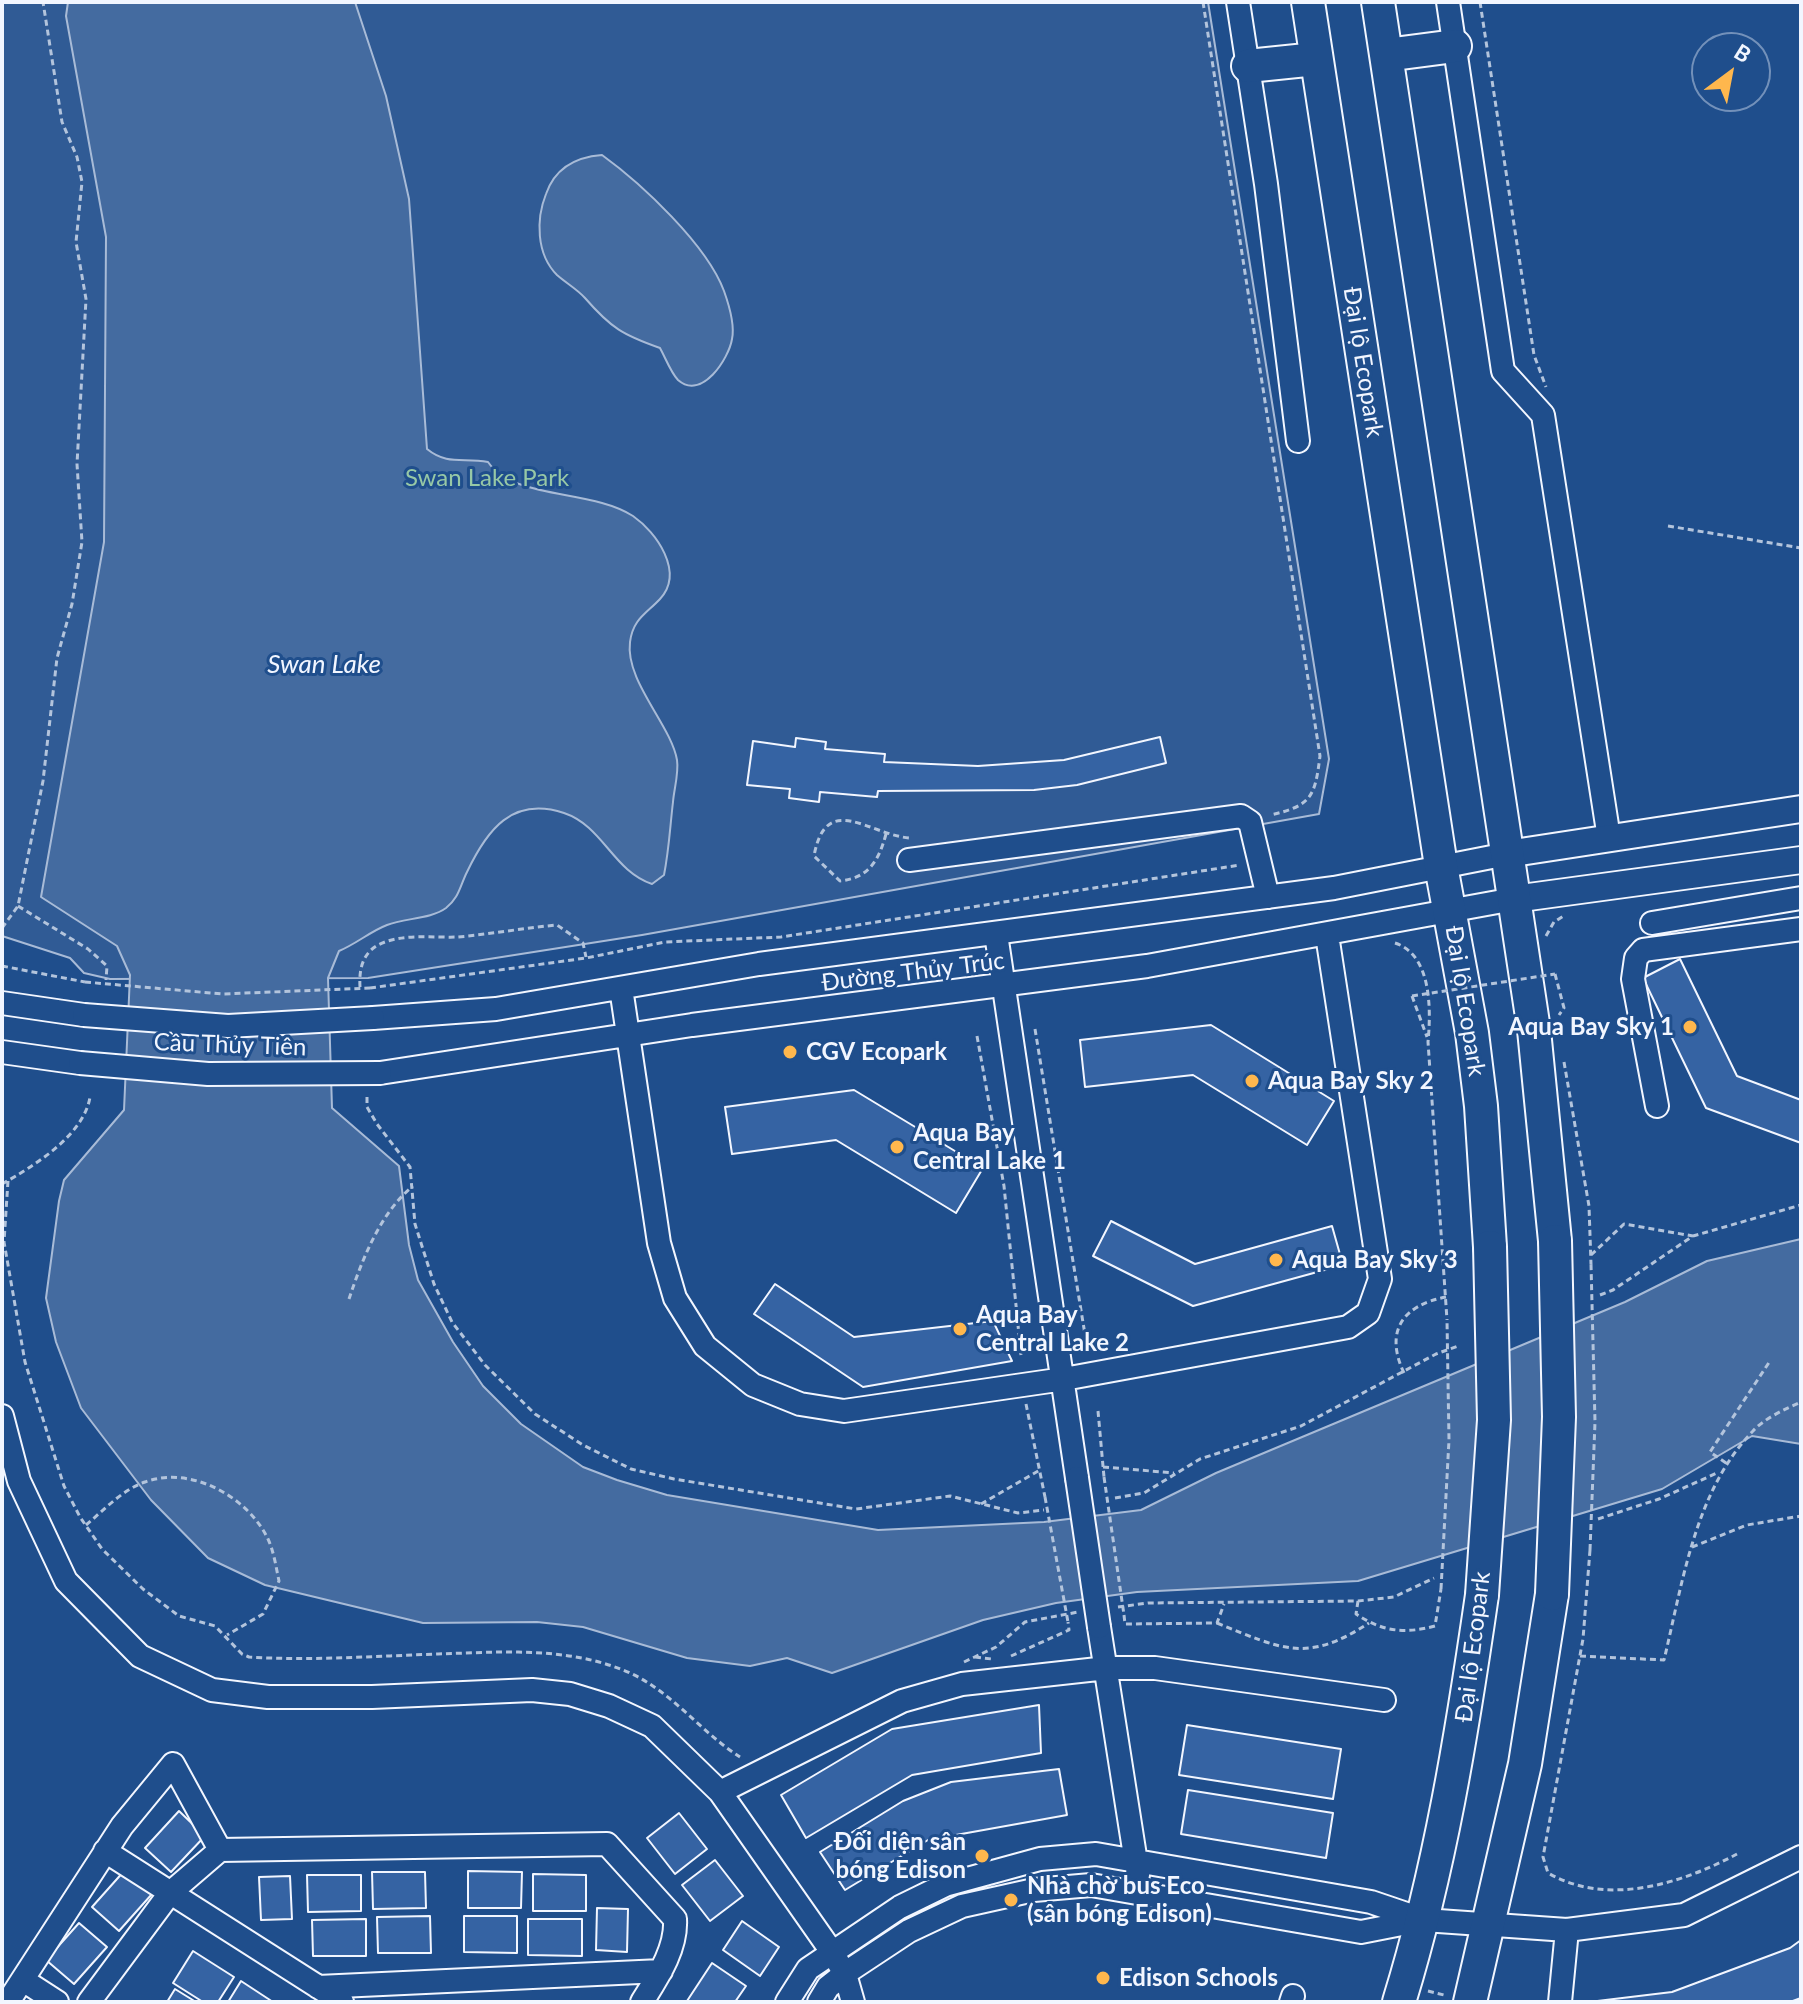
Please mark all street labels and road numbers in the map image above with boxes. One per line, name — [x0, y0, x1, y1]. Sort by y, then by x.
street label: Đại lộ Ecopark — [1337, 285, 1389, 439]
street label: Đại lộ Ecopark — [1439, 924, 1491, 1078]
street label: Đường Thủy Trúc — [820, 946, 1006, 998]
street label: Cầu Thủy Tiên — [153, 1028, 307, 1062]
street label: Đại lộ Ecopark — [1449, 1570, 1497, 1724]

